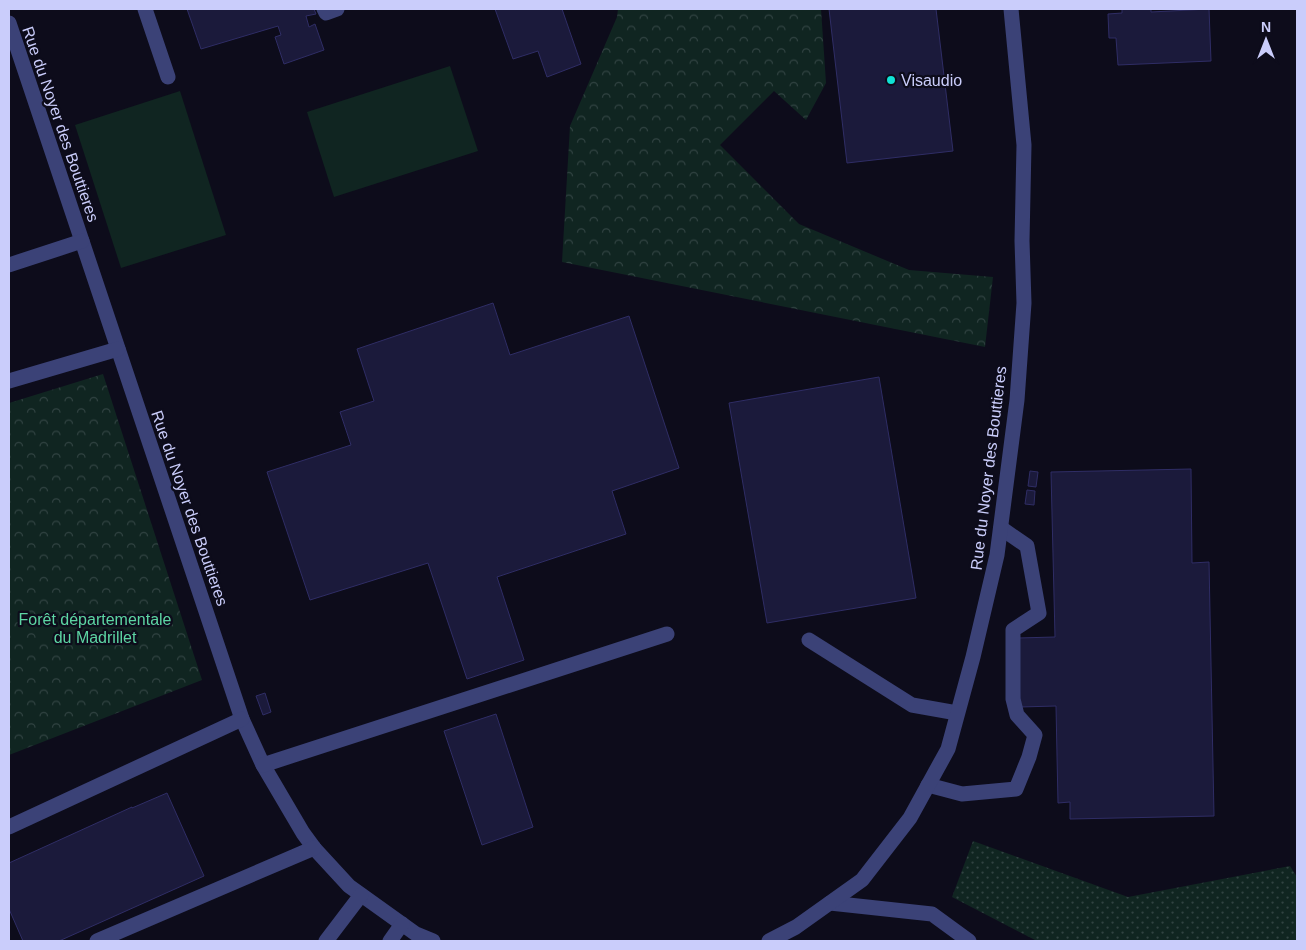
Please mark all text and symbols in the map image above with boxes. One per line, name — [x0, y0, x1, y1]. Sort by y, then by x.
north arrow — [1241, 15, 1291, 65]
text: N — [1261, 19, 1271, 35]
street label: Rue du Noyer des Bouttieres — [19, 24, 102, 224]
place label: Visaudio — [901, 72, 962, 89]
marker: Visaudio — [885, 74, 897, 86]
street label: Rue du Noyer des Bouttieres — [968, 365, 1009, 571]
street label: Rue du Noyer des Bouttieres — [148, 408, 231, 608]
park label: Forêt départementale du Madrillet — [19, 611, 172, 646]

